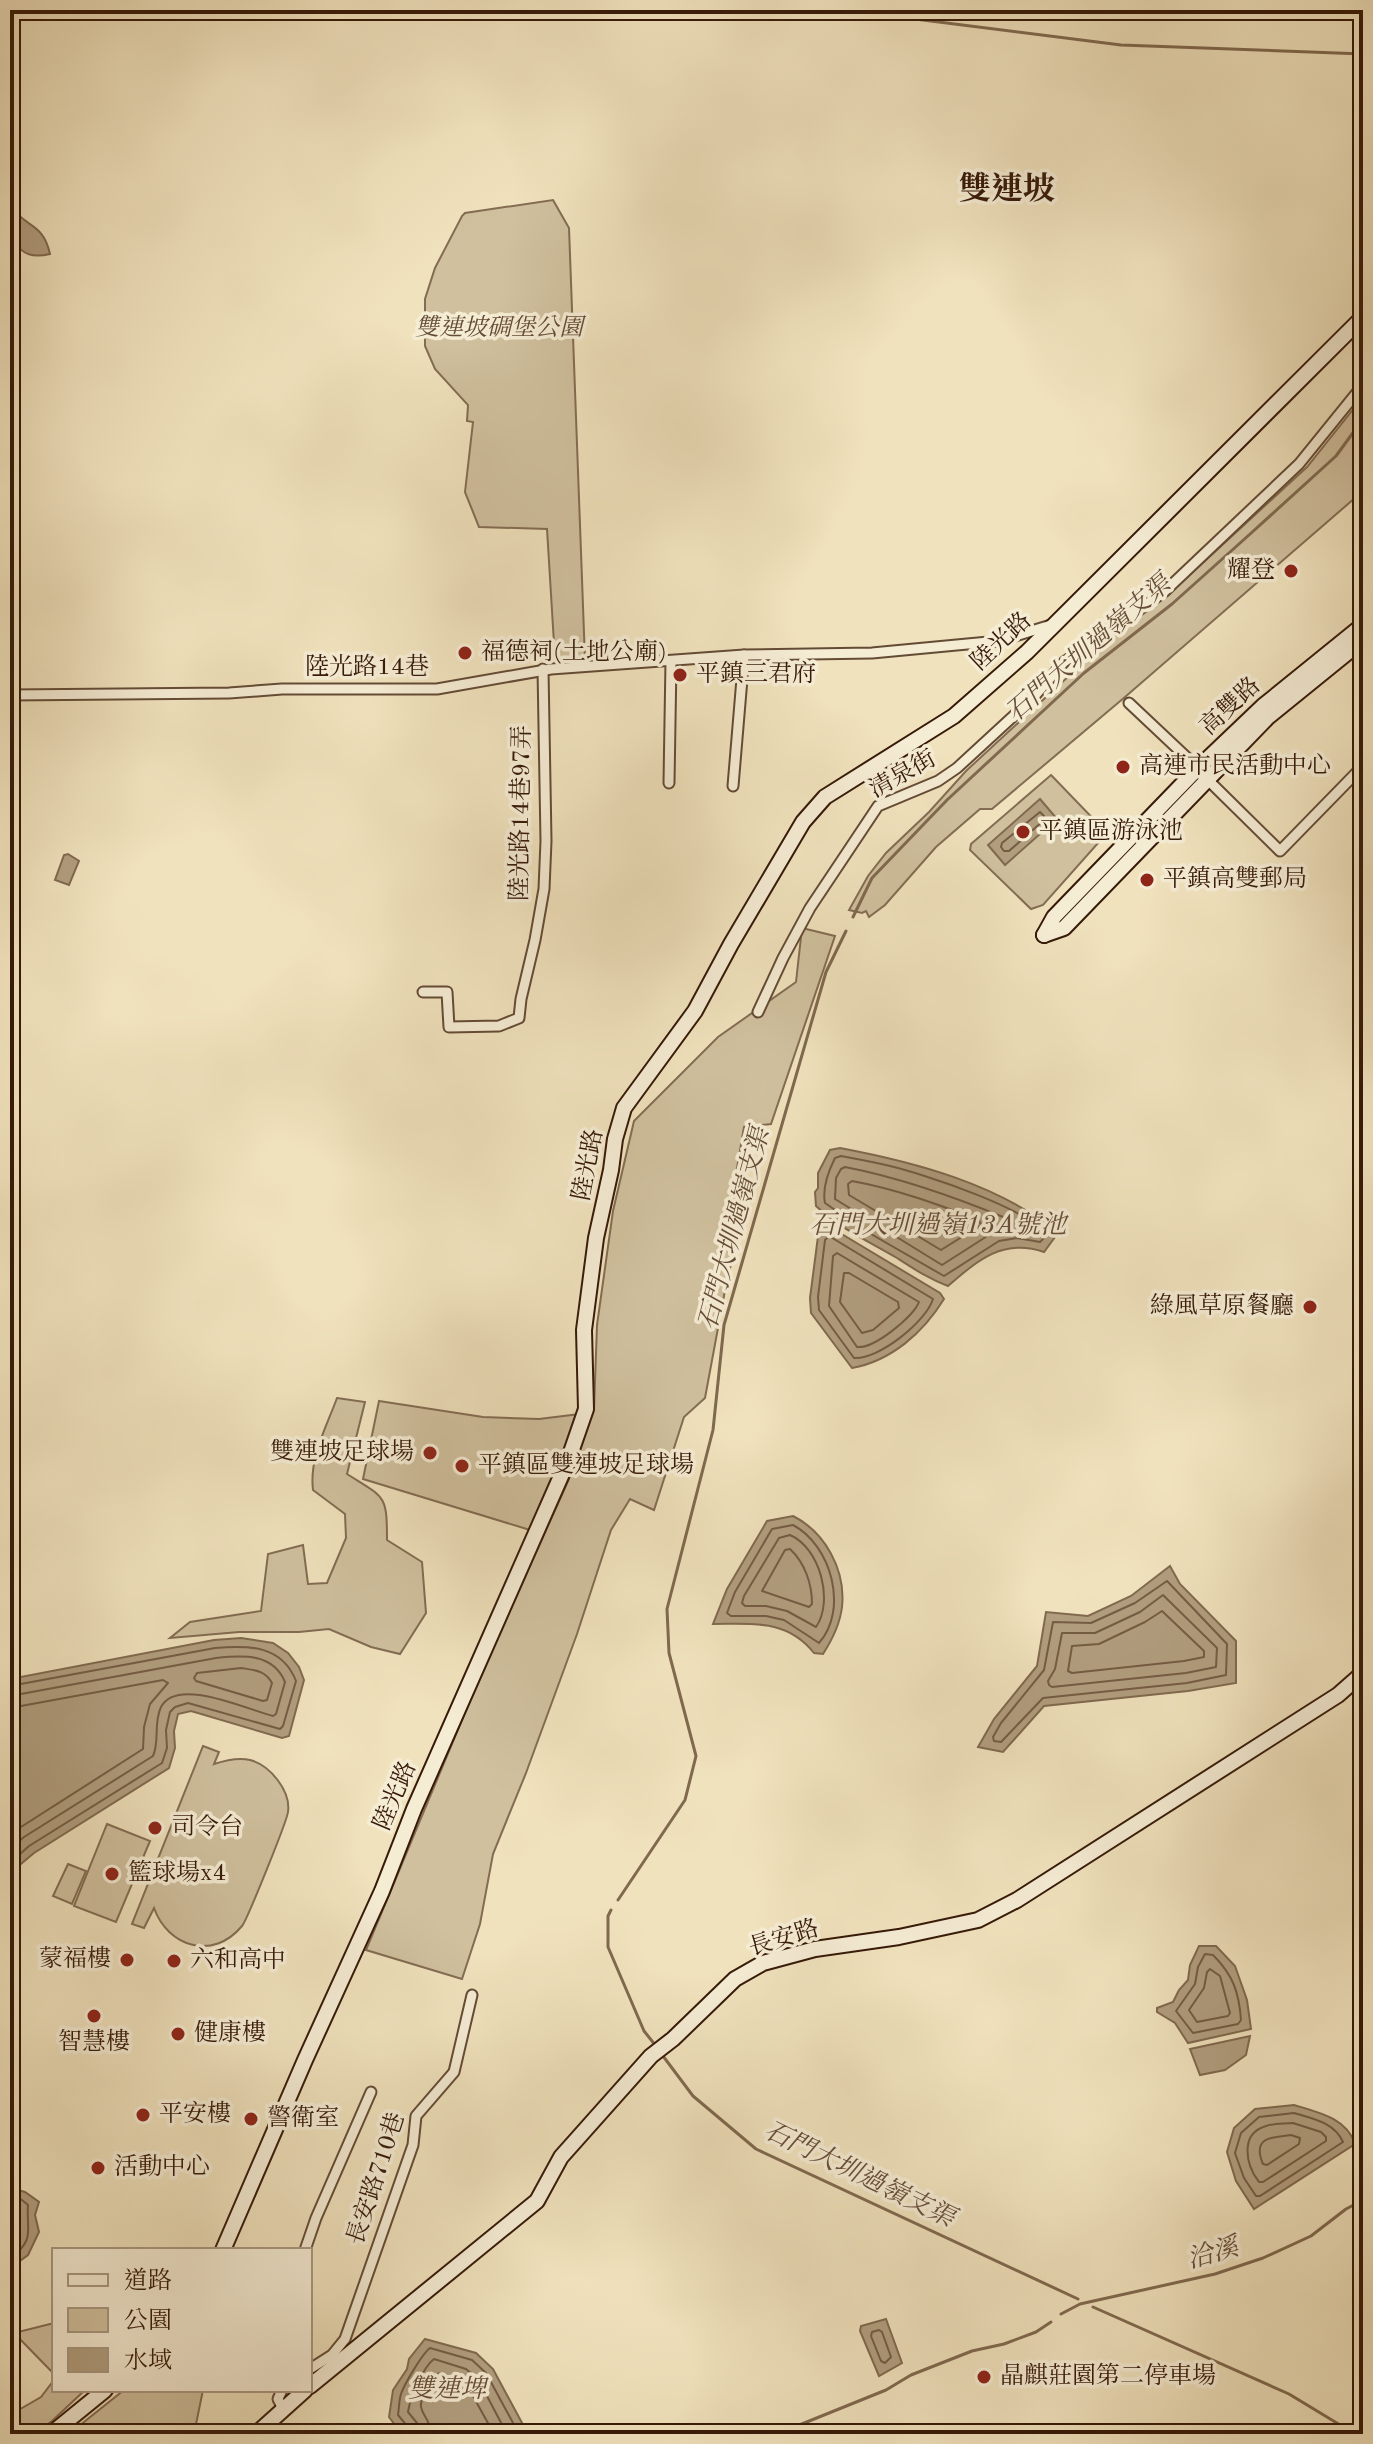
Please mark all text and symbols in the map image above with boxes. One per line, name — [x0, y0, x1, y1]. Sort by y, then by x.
district label: 雙連坡 — [959, 171, 1055, 207]
park label: 雙連坡碉堡公園 — [415, 314, 587, 341]
place label: 耀登 — [1227, 556, 1275, 583]
marker: 耀登 — [1282, 562, 1300, 580]
water label: 石門大圳過嶺支渠 — [1001, 567, 1178, 727]
street label: 陸光路 — [965, 606, 1037, 675]
place label: 福德祠(土地公廟) — [481, 638, 667, 665]
marker: 福德祠(土地公廟) — [456, 644, 474, 662]
street label: 陸光路14巷 — [305, 653, 429, 680]
place label: 平鎮三君府 — [696, 660, 816, 687]
marker: 平鎮三君府 — [671, 666, 689, 684]
street label: 高雙路 — [1194, 671, 1266, 740]
street label: 陸光路14巷97弄 — [505, 725, 536, 901]
street label: 清泉街 — [864, 744, 940, 803]
place label: 高連市民活動中心 — [1139, 752, 1331, 779]
marker: 高連市民活動中心 — [1114, 758, 1132, 776]
place label: 平鎮區游泳池 — [1039, 817, 1183, 844]
marker: 平鎮區游泳池 — [1014, 823, 1032, 841]
place label: 平鎮高雙郵局 — [1163, 865, 1307, 892]
marker: 平鎮高雙郵局 — [1138, 871, 1156, 889]
water label: 石門大圳過嶺支渠 — [694, 1122, 775, 1333]
street label: 陸光路 — [567, 1127, 608, 1203]
water label: 石門大圳過嶺13A號池 — [809, 1211, 1070, 1239]
place label: 綠風草原餐廳 — [1150, 1292, 1294, 1319]
marker: 綠風草原餐廳 — [1301, 1298, 1319, 1316]
place label: 雙連坡足球場 — [270, 1438, 414, 1465]
marker: 雙連坡足球場 — [421, 1444, 439, 1462]
place label: 平鎮區雙連坡足球場 — [478, 1451, 694, 1478]
marker: 平鎮區雙連坡足球場 — [453, 1457, 471, 1475]
street label: 陸光路 — [368, 1757, 421, 1834]
place label: 司令台 — [171, 1813, 243, 1840]
marker: 司令台 — [146, 1819, 164, 1837]
place label: 籃球場x4 — [128, 1859, 226, 1886]
marker: 籃球場x4 — [103, 1865, 121, 1883]
street label: 長安路 — [745, 1914, 822, 1961]
place label: 蒙福樓 — [39, 1945, 111, 1972]
place label: 六和高中 — [190, 1946, 286, 1973]
marker: 蒙福樓 — [118, 1951, 136, 1969]
marker: 六和高中 — [165, 1952, 183, 1970]
marker: 智慧樓 — [85, 2007, 103, 2025]
place label: 健康樓 — [194, 2019, 266, 2046]
marker: 健康樓 — [169, 2025, 187, 2043]
place label: 智慧樓 — [58, 2028, 130, 2055]
place label: 平安樓 — [159, 2100, 231, 2127]
place label: 警衛室 — [267, 2104, 339, 2131]
marker: 平安樓 — [134, 2106, 152, 2124]
street label: 長安路710巷 — [341, 2109, 410, 2248]
marker: 警衛室 — [242, 2110, 260, 2128]
water label: 石門大圳過嶺支渠 — [760, 2116, 962, 2234]
place label: 活動中心 — [114, 2153, 210, 2180]
marker: 活動中心 — [89, 2159, 107, 2177]
water label: 洽溪 — [1184, 2232, 1244, 2274]
legend — [52, 2248, 312, 2392]
text: 道路 — [124, 2267, 172, 2294]
text: 公園 — [124, 2307, 172, 2334]
text: 水域 — [124, 2347, 172, 2374]
place label: 晶麒莊園第二停車場 — [1000, 2362, 1216, 2389]
marker: 晶麒莊園第二停車場 — [975, 2368, 993, 2386]
water label: 雙連埤 — [408, 2375, 489, 2403]

